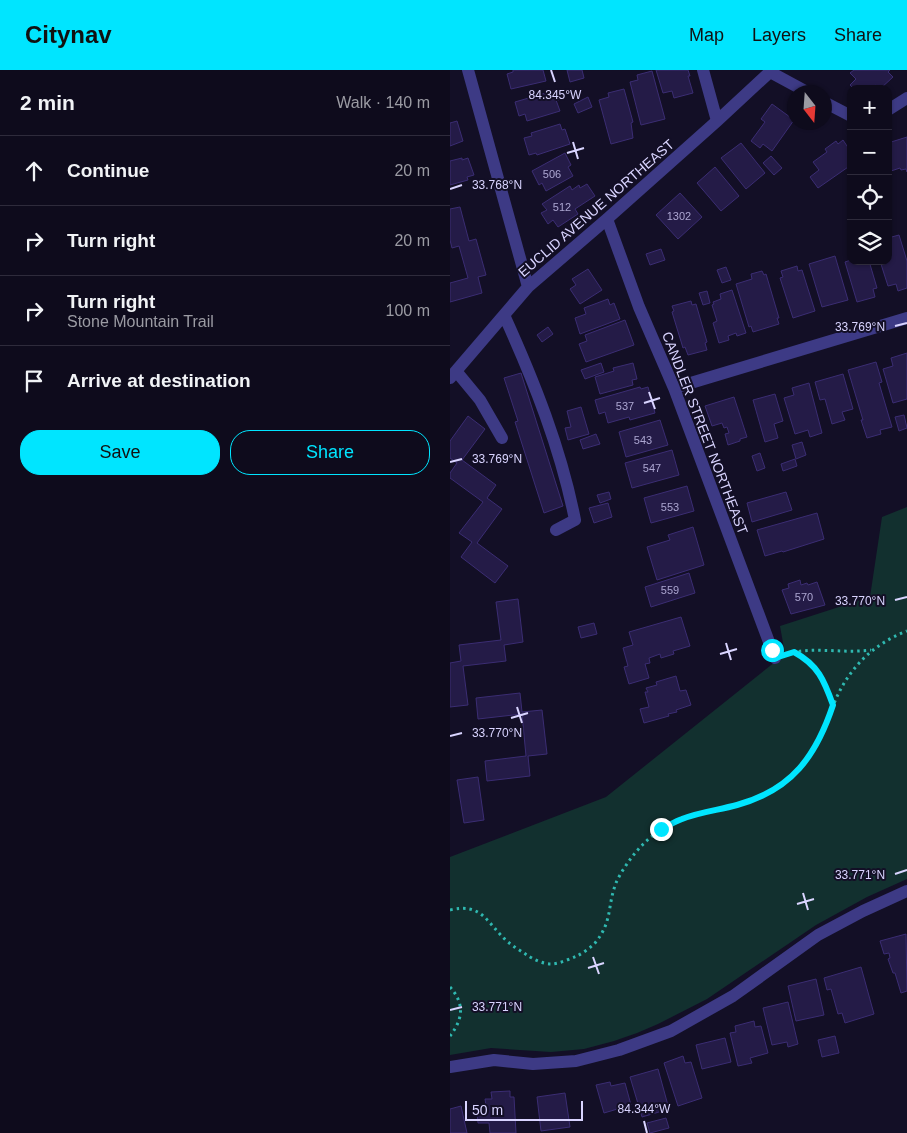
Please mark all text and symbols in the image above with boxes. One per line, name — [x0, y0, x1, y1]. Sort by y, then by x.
text: Citynav — [25, 21, 112, 48]
text: Map — [689, 25, 724, 45]
text: Layers — [752, 25, 806, 45]
text: Share — [834, 25, 882, 45]
north arrow — [787, 85, 832, 130]
map controls — [847, 85, 892, 265]
button: + — [847, 85, 892, 130]
text: 84.345°W — [529, 88, 582, 102]
text: 2 min — [20, 91, 75, 114]
text: Walk · 140 m — [336, 94, 430, 111]
button: − — [847, 130, 892, 175]
street label: EUCLID AVENUE NORTHEAST — [515, 136, 677, 280]
icon: ahead — [20, 157, 48, 185]
text: Continue — [67, 160, 149, 181]
text: 20 m — [394, 162, 430, 179]
house number: 506 — [543, 168, 561, 180]
button: locate — [847, 175, 892, 220]
text: 33.768°N — [472, 178, 522, 192]
house number: 512 — [553, 201, 571, 213]
house number: 1302 — [667, 210, 691, 222]
button: layers — [847, 220, 892, 265]
icon: right — [20, 227, 48, 255]
text: Turn right — [67, 230, 155, 251]
text: 20 m — [394, 232, 430, 249]
text: Turn right — [67, 291, 155, 312]
icon: right — [20, 297, 48, 325]
text: 100 m — [386, 302, 430, 319]
text: Stone Mountain Trail — [67, 313, 214, 330]
text: 33.769°N — [835, 320, 885, 334]
street label: CANDLER STREET NORTHEAST — [659, 329, 751, 537]
icon: arrive — [20, 367, 48, 395]
text: Arrive at destination — [67, 370, 251, 391]
house number: 537 — [616, 400, 634, 412]
button: Save — [20, 430, 220, 475]
button: Share — [230, 430, 430, 475]
house number: 543 — [634, 434, 652, 446]
text: 33.769°N — [472, 452, 522, 466]
house number: 547 — [643, 462, 661, 474]
house number: 553 — [661, 501, 679, 513]
house number: 559 — [661, 584, 679, 596]
house number: 570 — [795, 591, 813, 603]
text: 33.770°N — [835, 594, 885, 608]
route start — [761, 639, 784, 662]
text: 33.770°N — [472, 726, 522, 740]
route end — [650, 818, 673, 841]
text: 33.771°N — [835, 868, 885, 882]
text: 33.771°N — [472, 1000, 522, 1014]
scale bar — [465, 1098, 582, 1121]
text: 50 m — [472, 1102, 503, 1118]
text: 84.344°W — [618, 1102, 671, 1116]

